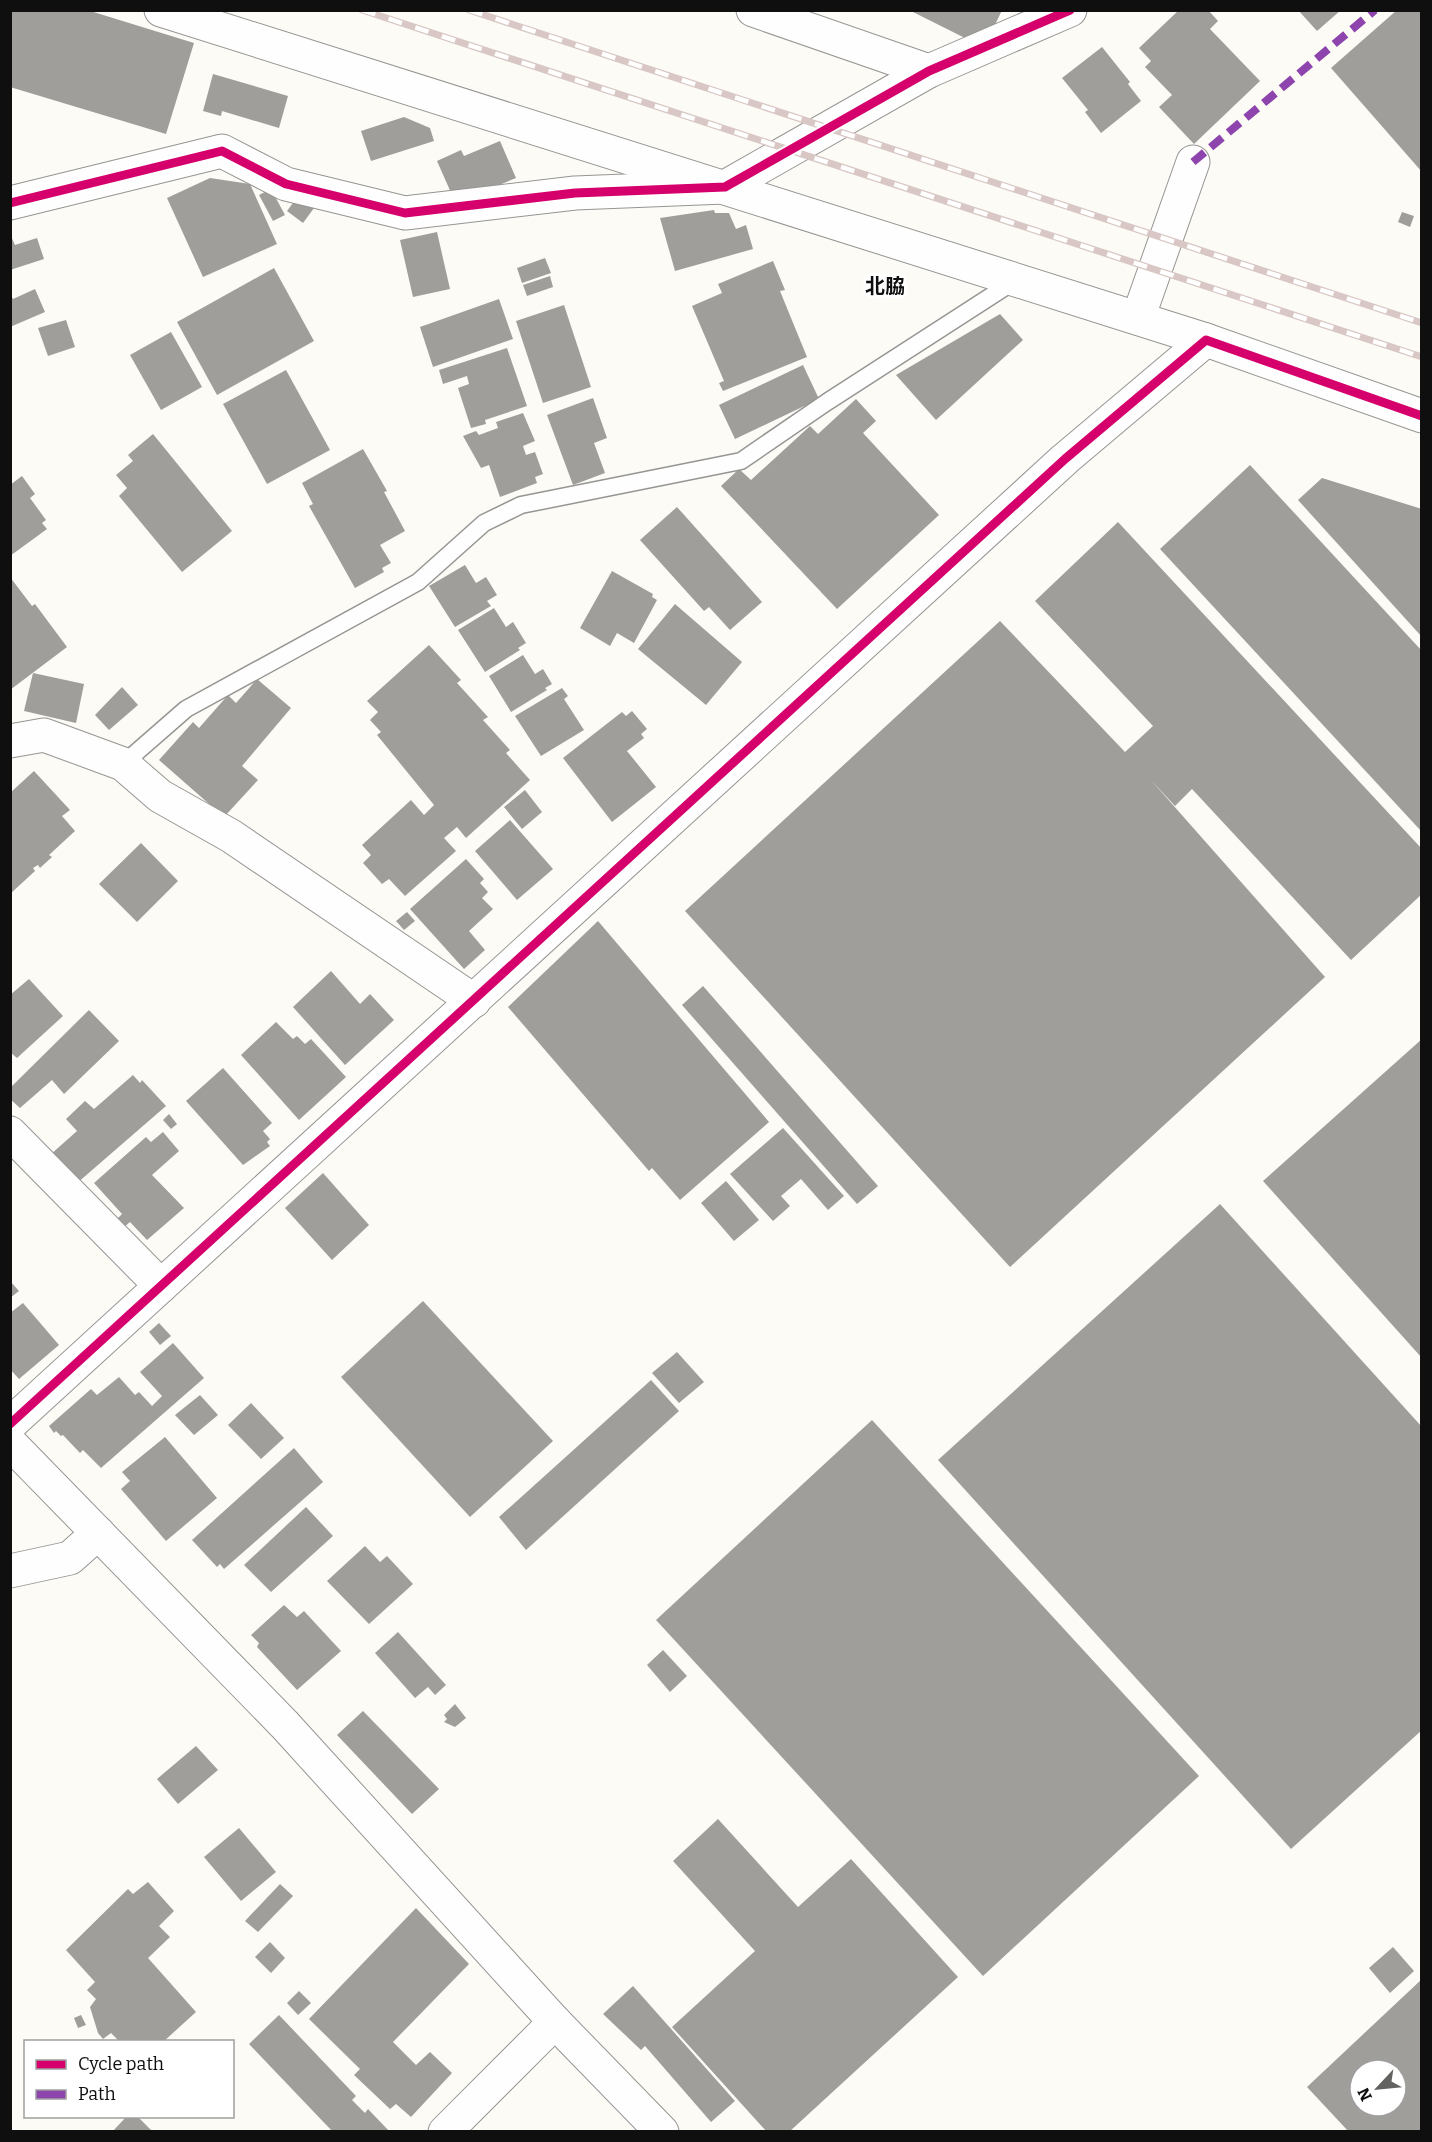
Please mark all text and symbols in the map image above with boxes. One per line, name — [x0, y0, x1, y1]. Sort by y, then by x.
district label: 北脇 — [865, 274, 905, 298]
legend — [24, 2040, 234, 2118]
text: Cycle path — [78, 2053, 164, 2075]
north arrow — [1348, 2058, 1408, 2118]
text: Path — [78, 2083, 116, 2105]
text: N — [1354, 2085, 1376, 2104]

